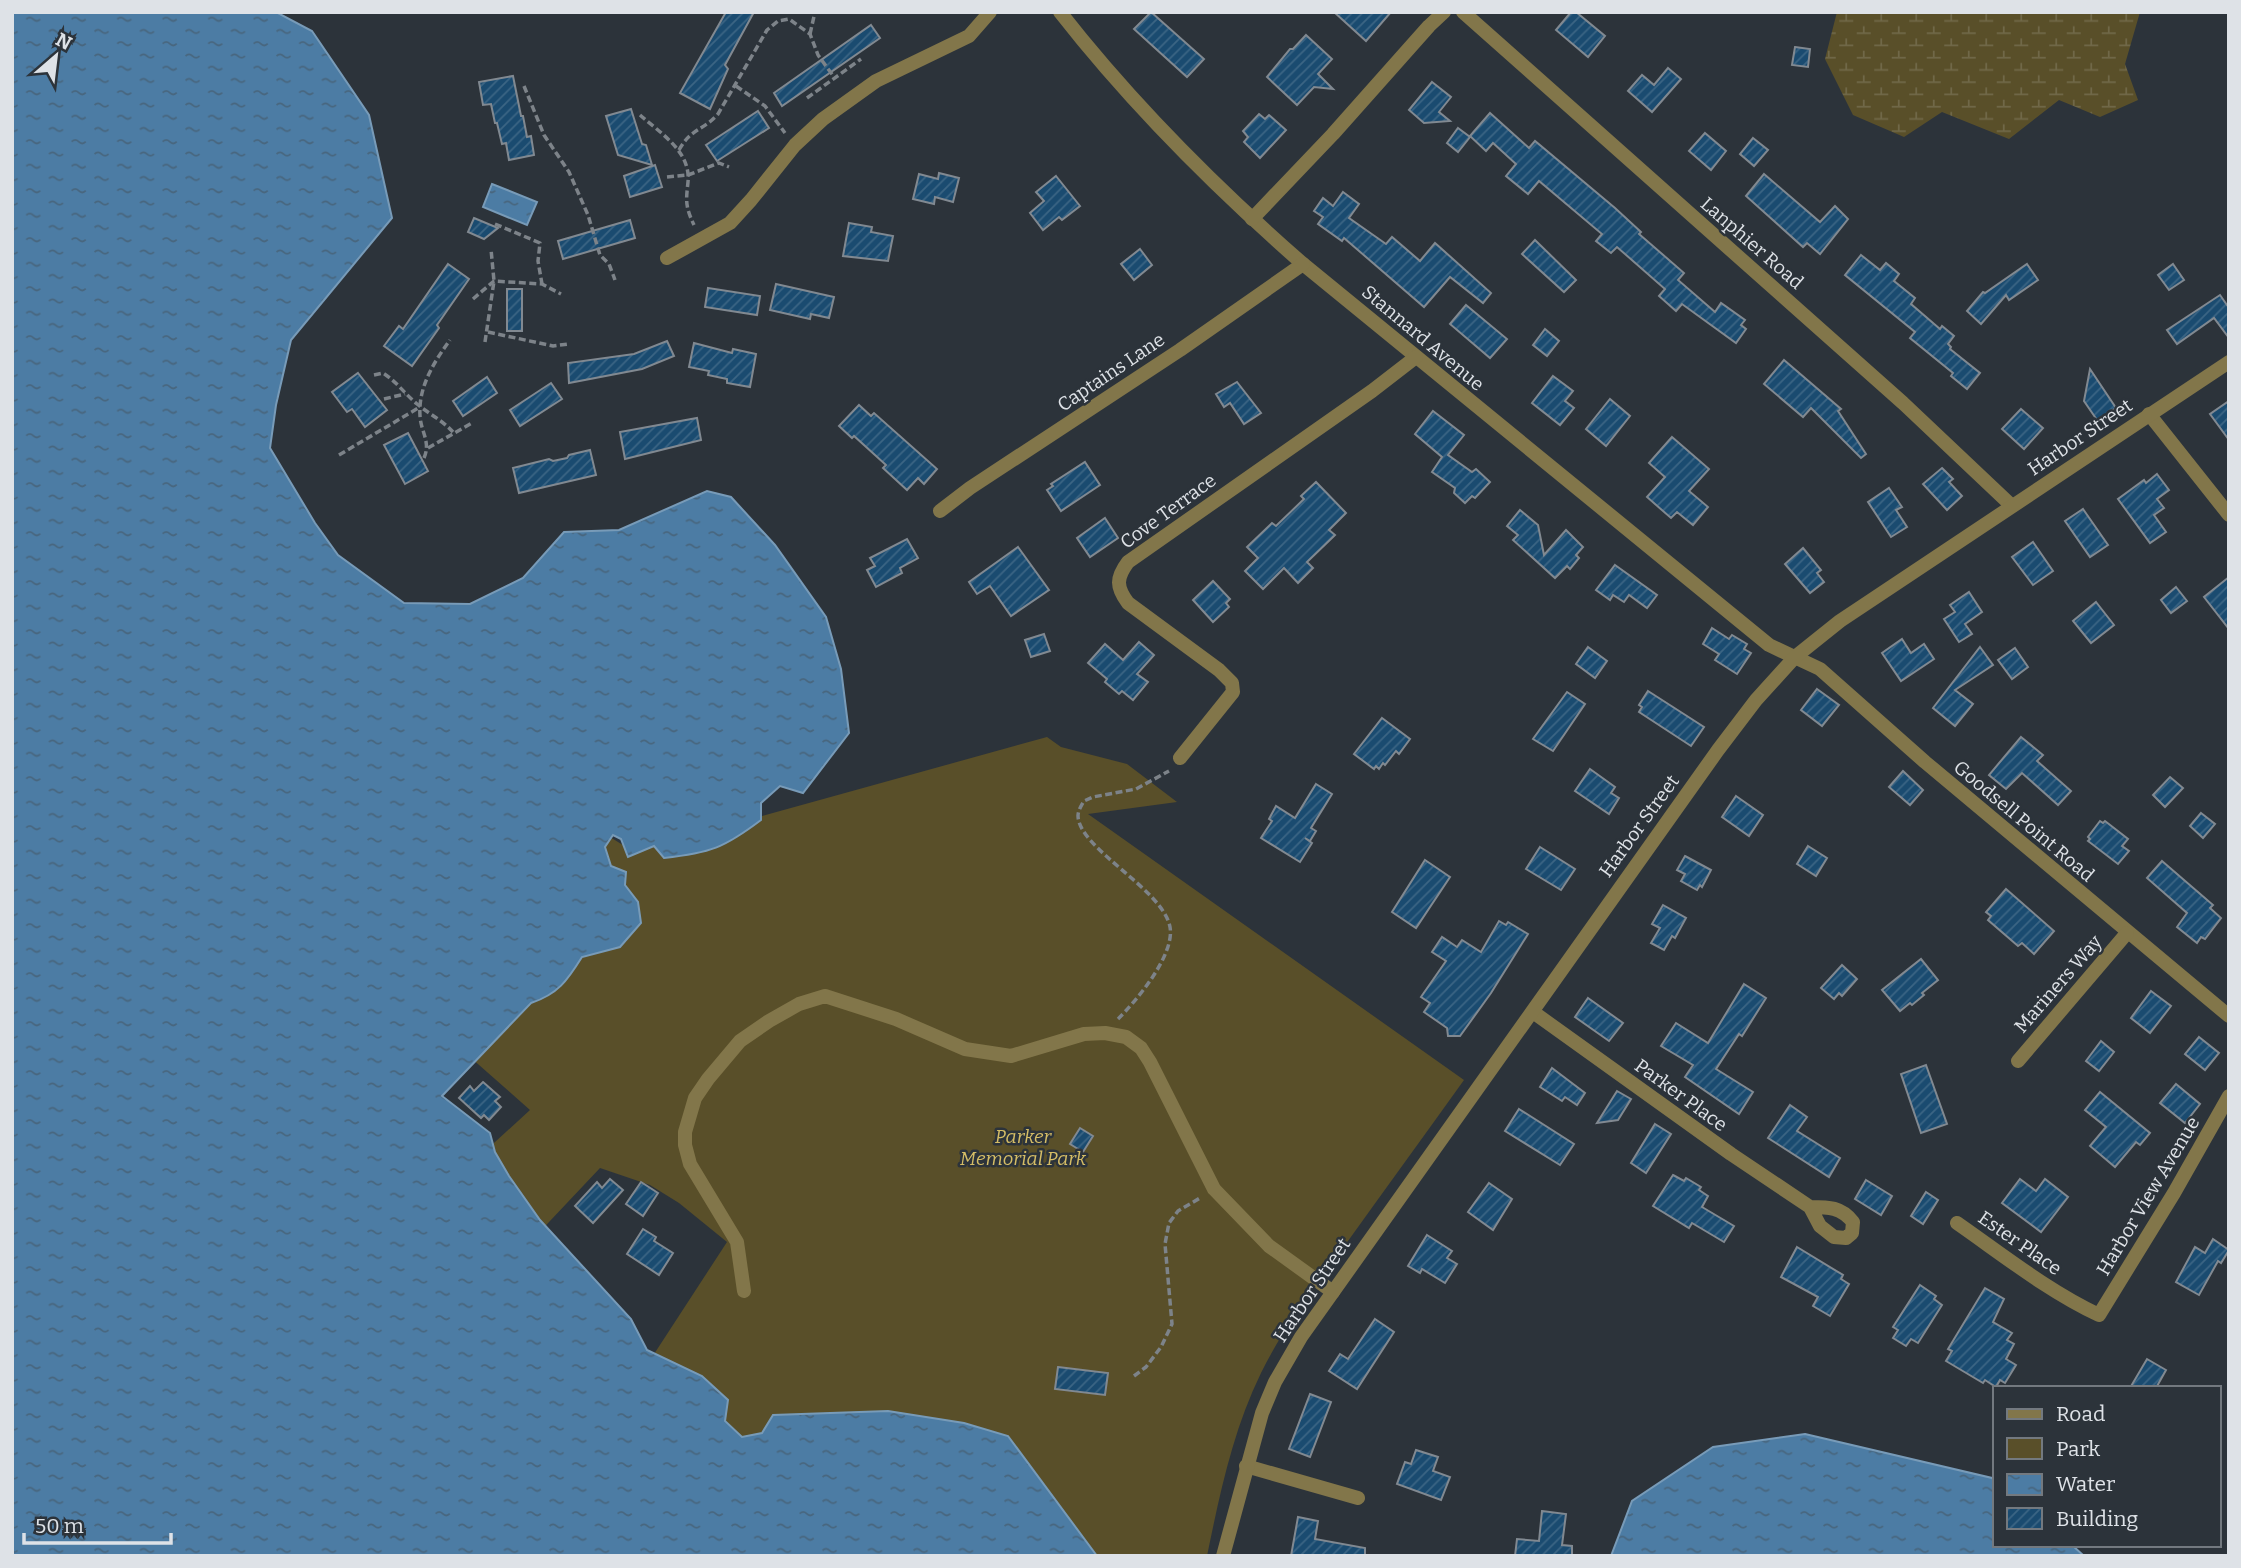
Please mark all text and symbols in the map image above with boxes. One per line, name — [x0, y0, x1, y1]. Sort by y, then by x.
north arrow — [21, 21, 91, 91]
text: N — [52, 28, 76, 55]
street label: Lanphier Road — [1696, 192, 1808, 294]
street label: Stannard Avenue — [1357, 280, 1489, 396]
street label: Captains Lane — [1053, 328, 1169, 416]
street label: Harbor Street — [2023, 394, 2137, 480]
street label: Cove Terrace — [1116, 469, 1220, 553]
street label: Goodsell Point Road — [1949, 756, 2099, 886]
street label: Harbor Street — [1594, 770, 1684, 882]
street label: Mariners Way — [2009, 930, 2107, 1038]
street label: Parker Place — [1630, 1054, 1732, 1136]
street label: Harbor View Avenue — [2091, 1112, 2205, 1280]
park label: Parker Memorial Park — [960, 1125, 1087, 1170]
street label: Ester Place — [1974, 1206, 2066, 1280]
street label: Harbor Street — [1269, 1233, 1355, 1347]
legend — [1993, 1386, 2220, 1547]
text: Road — [2056, 1401, 2105, 1427]
text: Park — [2056, 1436, 2100, 1462]
text: Water — [2056, 1471, 2115, 1497]
scale bar — [24, 1502, 172, 1546]
text: Building — [2056, 1506, 2139, 1532]
text: 50 m — [35, 1513, 84, 1539]

